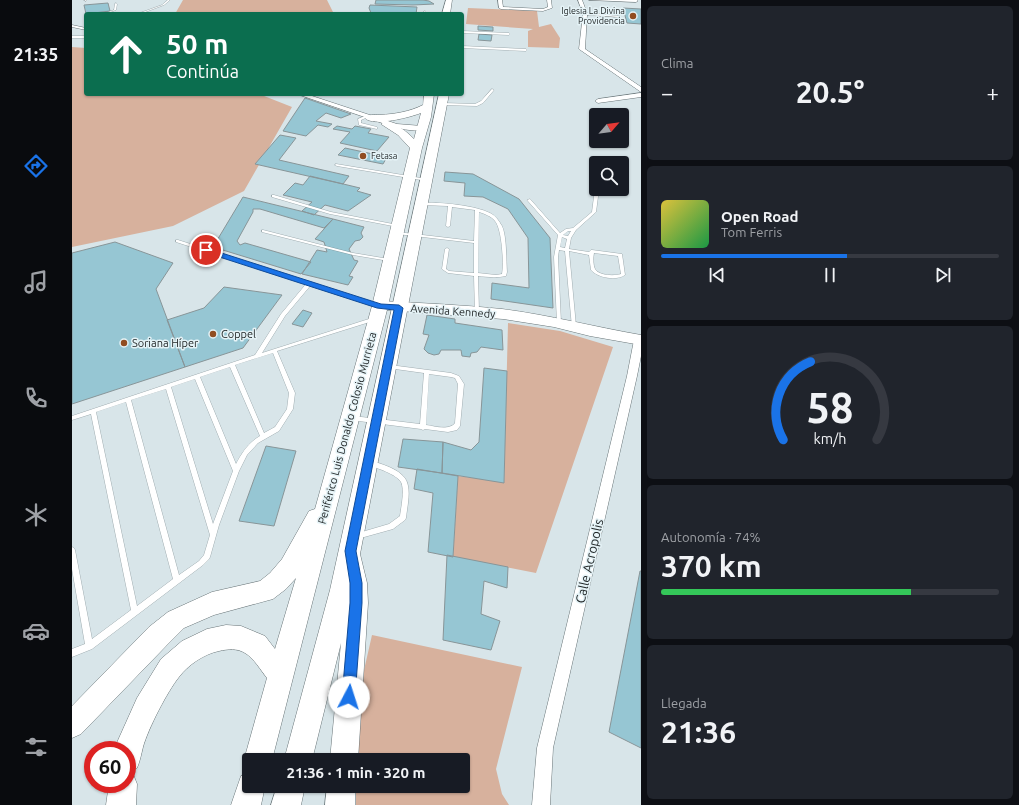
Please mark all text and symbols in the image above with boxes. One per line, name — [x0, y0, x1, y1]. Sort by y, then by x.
place label: Iglesia La Divina Providencia — [561, 6, 625, 26]
marker: Iglesia La Divina Providencia — [628, 11, 638, 21]
icon: ahead — [100, 28, 152, 80]
text: 50 m — [166, 28, 228, 59]
text: 21:35 — [13, 44, 59, 64]
text: Clima — [661, 56, 693, 70]
text: Continúa — [166, 61, 239, 81]
text: 20.5° — [796, 75, 864, 109]
text: − — [661, 80, 673, 105]
text: + — [987, 80, 999, 105]
north arrow — [589, 108, 629, 148]
map controls — [589, 108, 629, 196]
marker: Fetasa — [358, 151, 368, 161]
place label: Fetasa — [371, 151, 397, 161]
icon: directions — [22, 152, 50, 180]
button: search — [589, 156, 629, 196]
text: Open Road — [721, 208, 798, 225]
text: Tom Ferris — [721, 225, 782, 239]
pin — [189, 233, 223, 267]
icon: arrive — [195, 239, 217, 261]
icon: previous — [706, 264, 728, 286]
icon: pause — [819, 264, 841, 286]
icon: next — [932, 264, 954, 286]
icon: music — [22, 268, 50, 296]
street label: Avenida Kennedy — [410, 302, 496, 320]
place label: Coppel — [221, 328, 256, 340]
marker: Coppel — [208, 329, 218, 339]
street label: Periférico Luis Donaldo Colosio Murrieta — [316, 331, 378, 525]
place label: Soriana Híper — [132, 337, 199, 349]
marker: Soriana Híper — [119, 338, 129, 348]
icon: phone — [22, 384, 50, 412]
text: 58 — [807, 384, 853, 431]
text: km/h — [814, 431, 846, 447]
icon: climate — [22, 501, 50, 529]
street label: Calle Acropolis — [572, 517, 606, 605]
text: Autonomía · 74% — [661, 530, 760, 544]
text: 370 km — [661, 549, 762, 583]
icon: car — [22, 617, 50, 645]
position arrow — [328, 676, 370, 718]
text: Llegada — [661, 696, 707, 710]
text: 21:36 — [661, 715, 736, 749]
icon: filters — [22, 733, 50, 761]
speed limit sign: 60 — [84, 741, 136, 793]
text: 21:36 · 1 min · 320 m — [287, 764, 425, 781]

